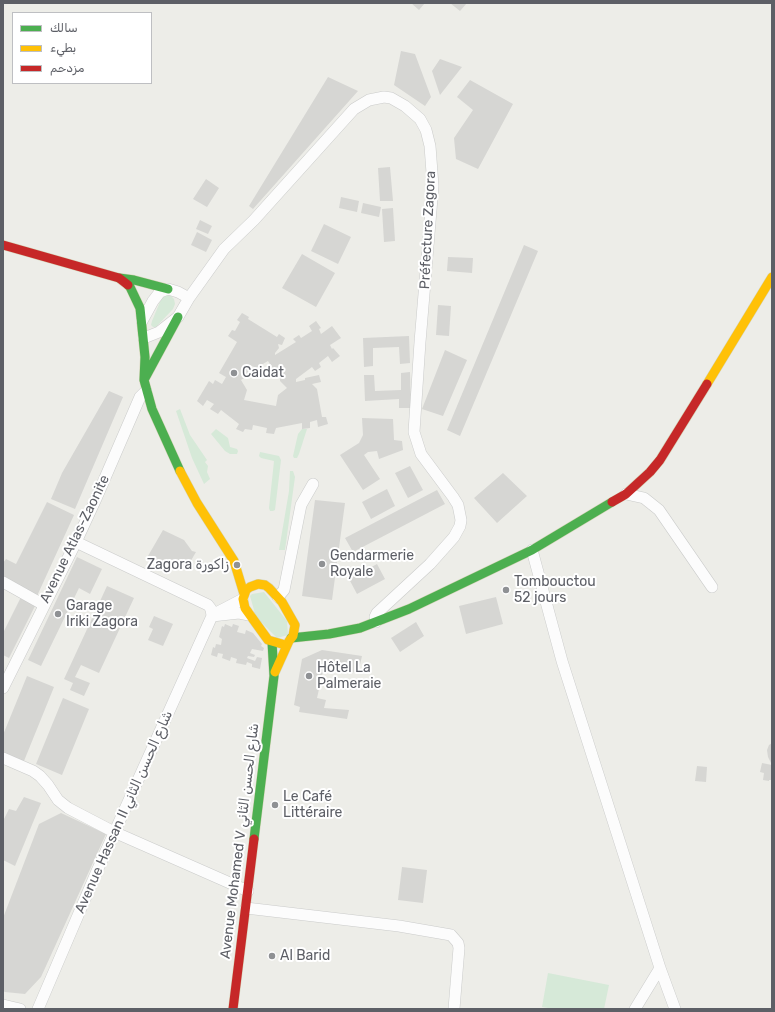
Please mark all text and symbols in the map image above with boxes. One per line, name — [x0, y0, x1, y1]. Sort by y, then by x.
legend — [12, 12, 152, 84]
text: سالك — [50, 21, 78, 35]
text: بطيء — [50, 41, 76, 55]
text: مزدحم — [50, 61, 84, 75]
street label: Préfecture Zagora — [417, 170, 439, 290]
place label: Caidat — [242, 365, 284, 381]
marker: Caidat — [229, 368, 239, 378]
street label: Avenue Atlas-Zaonite — [37, 472, 113, 606]
place label: Gendarmerie Royale — [330, 548, 414, 580]
place label: Zagora زاكورة — [147, 557, 229, 573]
marker: Gendarmerie Royale — [317, 559, 327, 569]
marker: Zagora زاكورة — [232, 560, 242, 570]
place label: Tombouctou 52 jours — [514, 574, 596, 606]
marker: Tombouctou 52 jours — [501, 585, 511, 595]
place label: Garage Iriki Zagora — [66, 598, 138, 630]
marker: Garage Iriki Zagora — [53, 609, 63, 619]
place label: Hôtel La Palmeraie — [317, 660, 381, 692]
marker: Hôtel La Palmeraie — [304, 671, 314, 681]
street label: Avenue Hassan II شارع الحسن الثاني — [72, 708, 176, 916]
street label: Avenue Mohamed V شارع الحسن الثاني — [217, 722, 263, 960]
place label: Le Café Littéraire — [283, 789, 342, 822]
marker: Le Café Littéraire — [270, 800, 280, 810]
place label: Al Barid — [280, 948, 330, 964]
marker: Al Barid — [267, 951, 277, 961]

